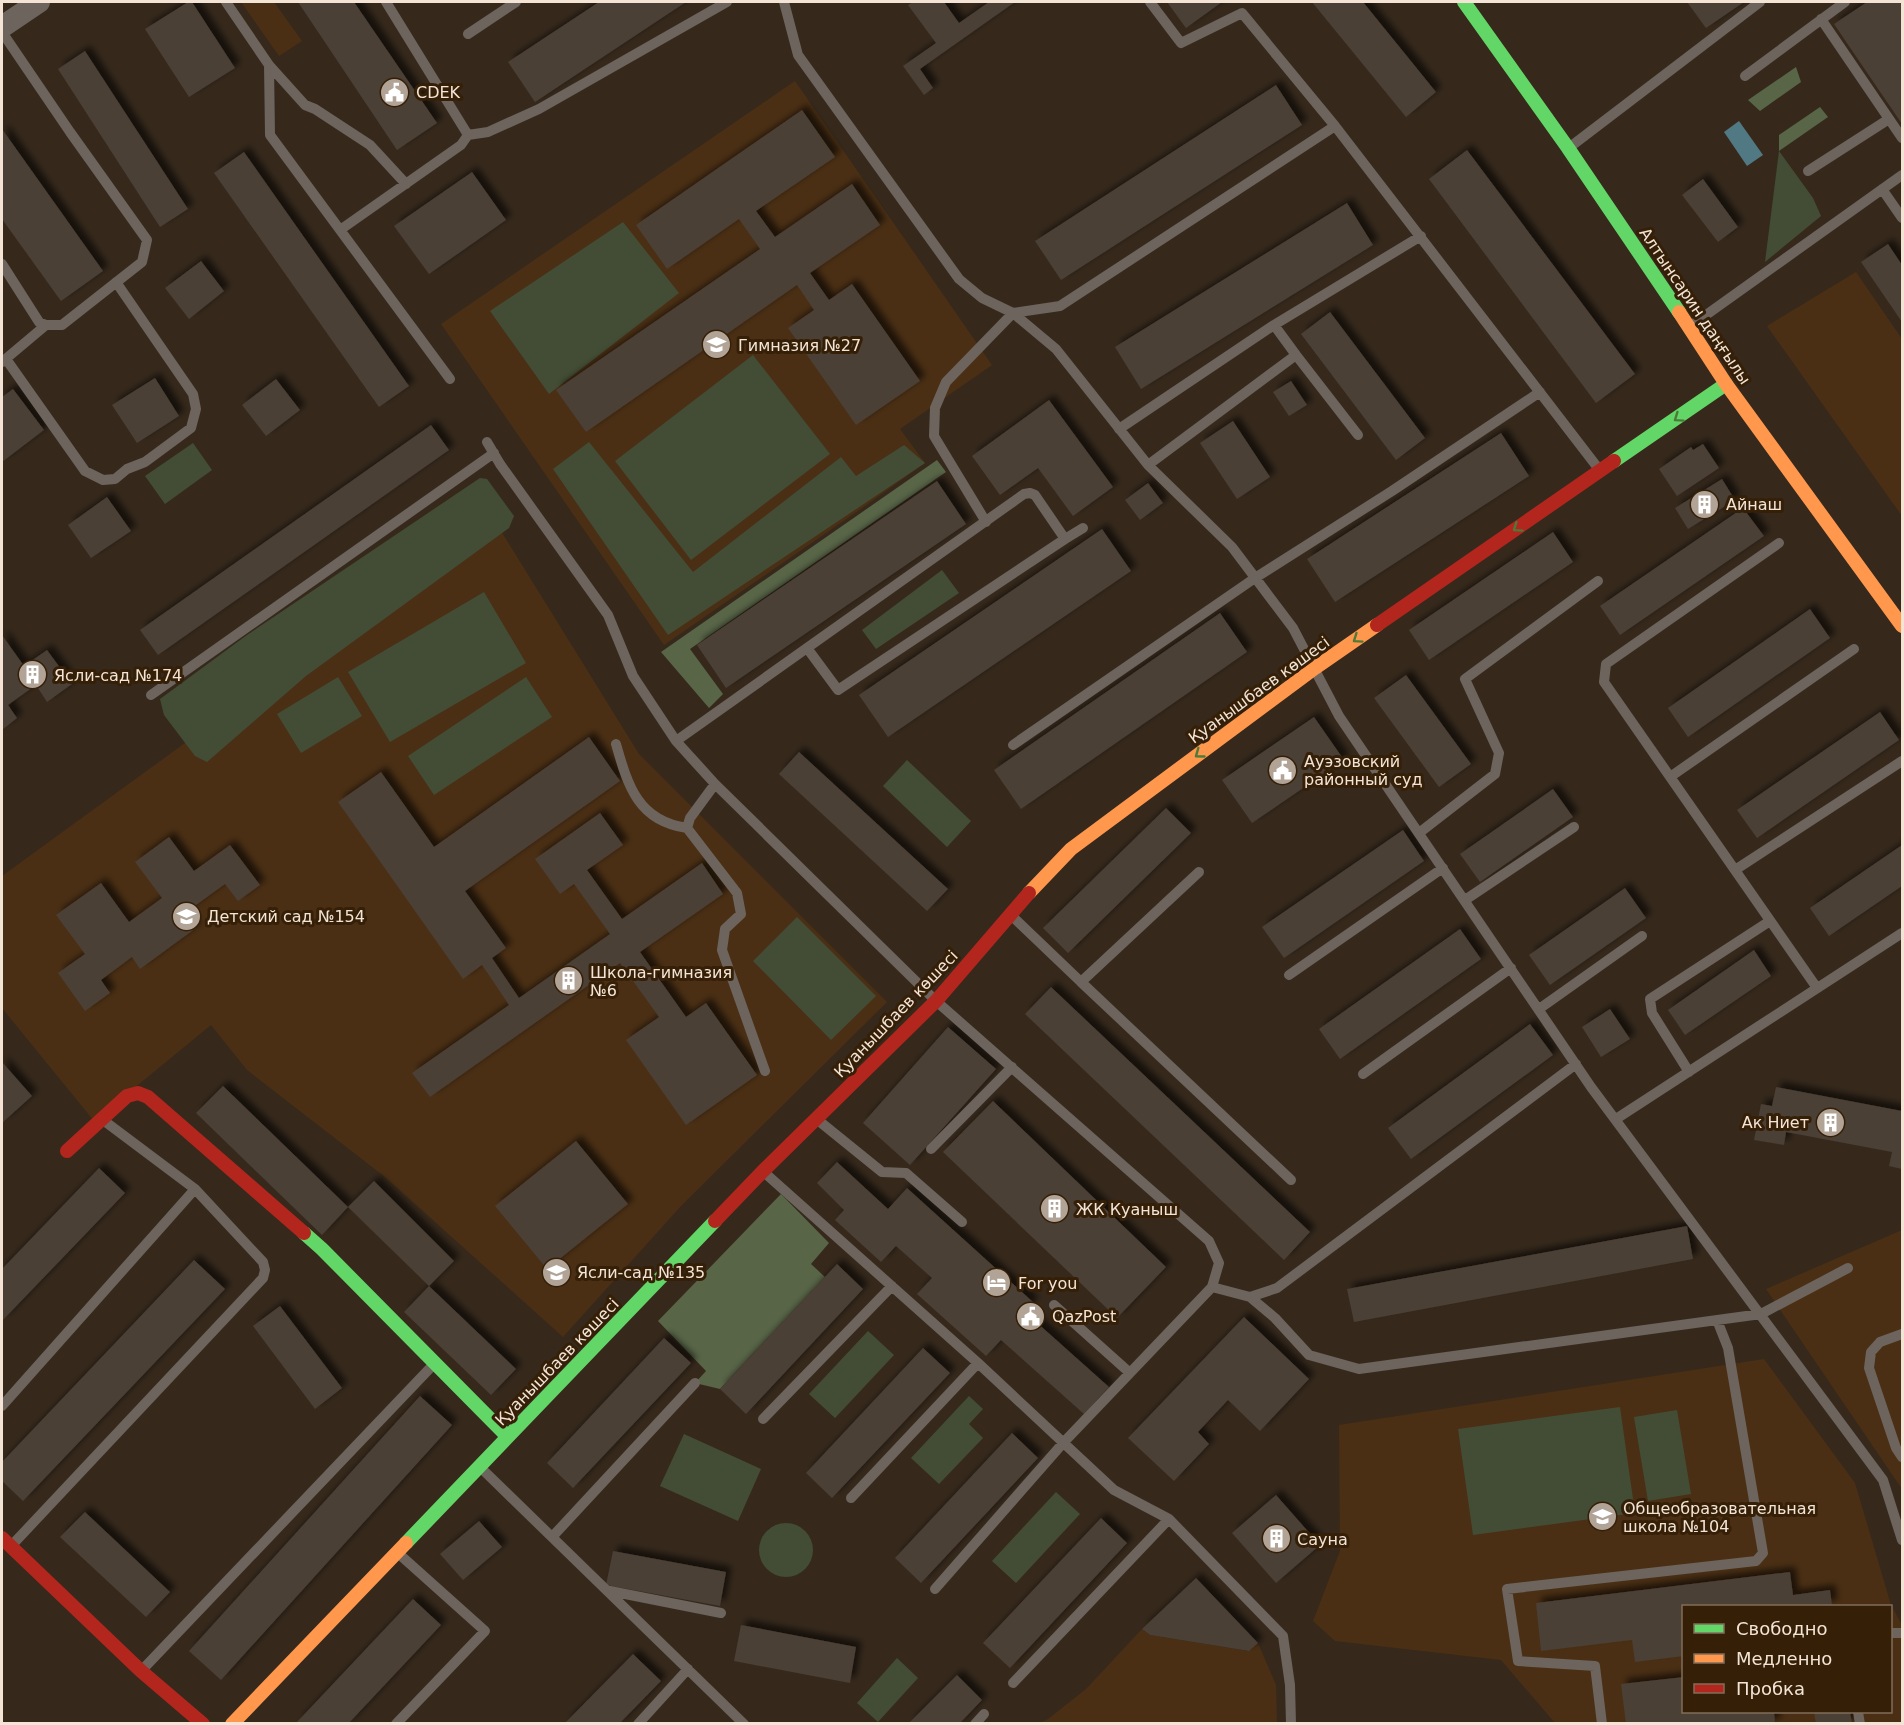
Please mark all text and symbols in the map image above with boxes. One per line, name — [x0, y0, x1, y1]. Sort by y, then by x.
public building icon: CDEK — [379, 76, 411, 108]
place label: CDEK — [416, 83, 461, 102]
street label: Алтынсарин даңғылы — [1635, 224, 1755, 388]
school or university icon: Гимназия №27 — [701, 329, 733, 361]
place label: Гимназия №27 — [738, 336, 861, 355]
one-way arrow — [1673, 411, 1684, 422]
building icon: Айнаш — [1689, 488, 1721, 520]
place label: Айнаш — [1726, 495, 1782, 514]
one-way arrow — [1513, 521, 1524, 532]
street label: Қуанышбаев көшесі — [1185, 632, 1333, 748]
one-way arrow — [1353, 632, 1364, 643]
building icon: Ясли-сад №174 — [17, 659, 49, 691]
place label: Ясли-сад №174 — [54, 666, 182, 685]
one-way arrow — [1195, 747, 1206, 758]
place label: Ауэзовский районный суд — [1304, 752, 1423, 789]
public building icon: Ауэзовский районный суд — [1267, 754, 1299, 786]
school or university icon: Детский сад №154 — [170, 900, 202, 932]
place label: Детский сад №154 — [207, 907, 365, 926]
street label: Қуанышбаев көшесі — [830, 946, 962, 1082]
place label: Школа-гимназия №6 — [590, 963, 732, 1000]
building icon: Школа-гимназия №6 — [553, 965, 585, 997]
building icon: Ак Ниет — [1814, 1106, 1846, 1138]
place label: Ак Ниет — [1742, 1113, 1809, 1132]
building icon: ЖК Куаныш — [1039, 1193, 1071, 1225]
place label: ЖК Куаныш — [1076, 1200, 1178, 1219]
school or university icon: Ясли-сад №135 — [540, 1256, 572, 1288]
place label: Ясли-сад №135 — [577, 1263, 705, 1282]
hotel icon: For you — [981, 1267, 1013, 1299]
place label: For you — [1018, 1274, 1077, 1293]
street label: Қуанышбаев көшесі — [491, 1294, 623, 1430]
public building icon: QazPost — [1015, 1300, 1047, 1332]
place label: QazPost — [1052, 1307, 1116, 1326]
place label: Общеобразовательная школа №104 — [1623, 1499, 1816, 1536]
school or university icon: Общеобразовательная школа №104 — [1586, 1501, 1618, 1533]
building icon: Сауна — [1260, 1523, 1292, 1555]
place label: Сауна — [1297, 1530, 1348, 1549]
legend — [1682, 1605, 1892, 1713]
text: Свободно — [1736, 1618, 1828, 1639]
text: Медленно — [1736, 1648, 1832, 1669]
text: Пробка — [1736, 1678, 1805, 1699]

